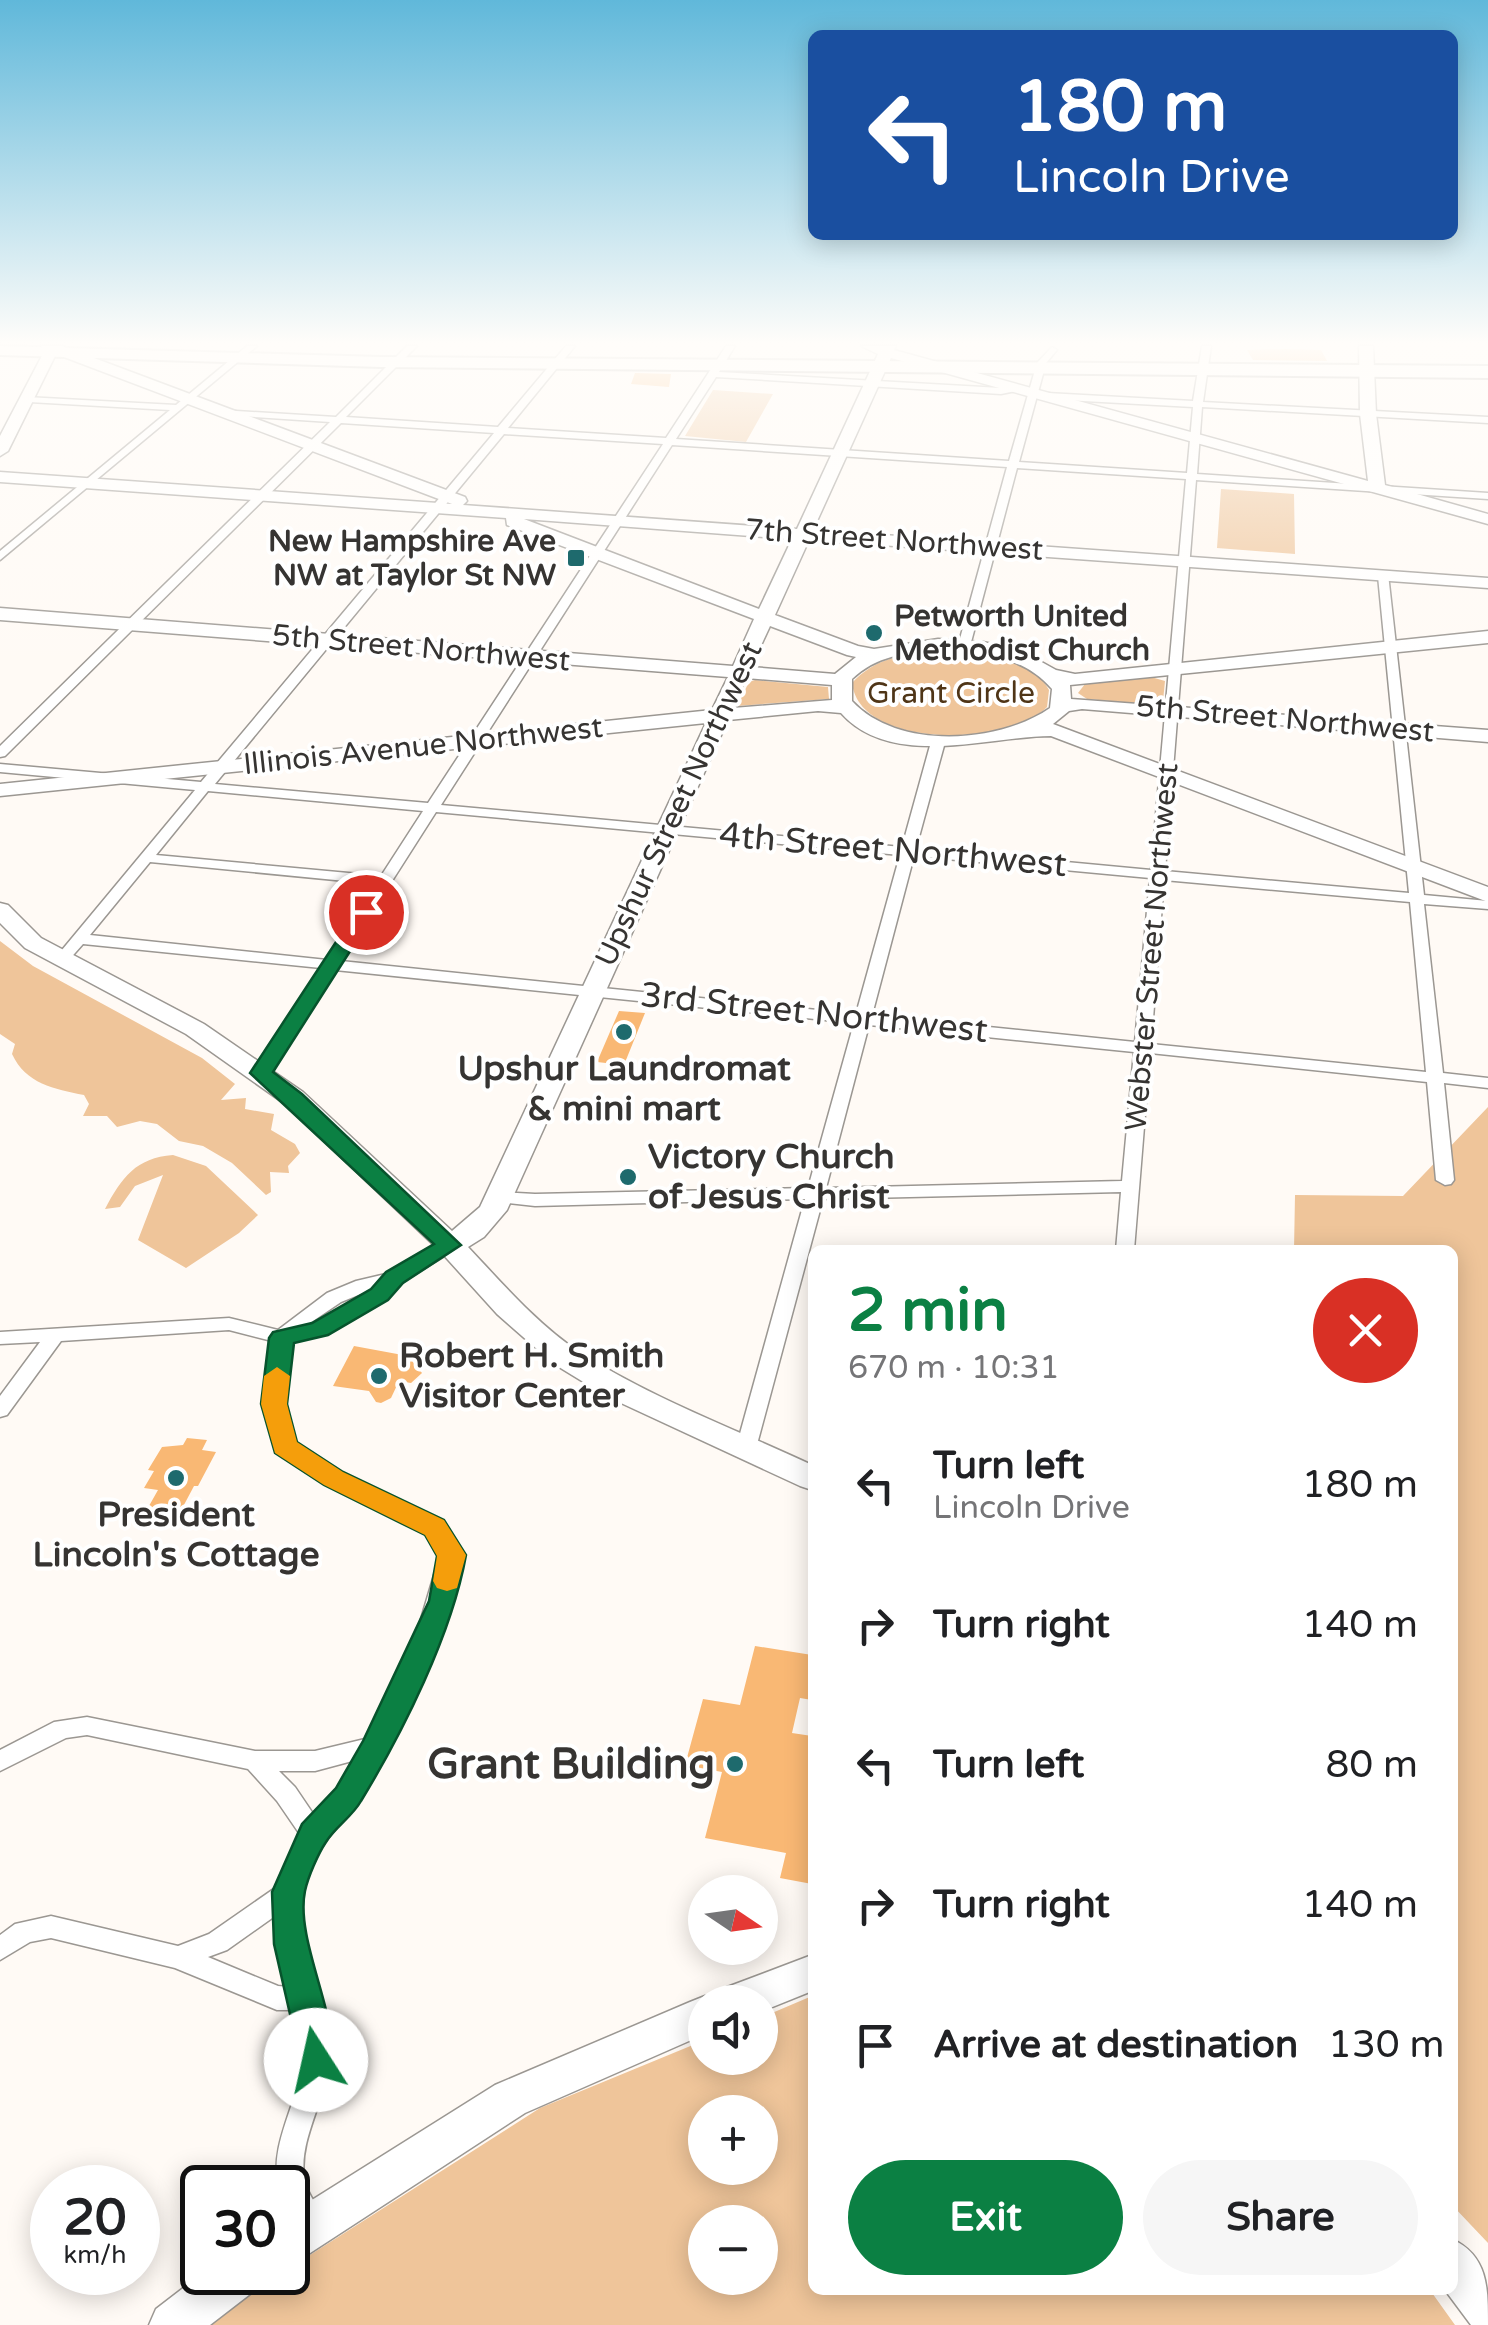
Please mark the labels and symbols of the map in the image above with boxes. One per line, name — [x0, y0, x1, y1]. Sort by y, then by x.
street label: 7th Street Northwest — [744, 511, 1044, 569]
place label: New Hampshire Ave NW at Taylor St NW — [268, 523, 557, 594]
marker: New Hampshire Ave NW at Taylor St NW — [565, 547, 587, 569]
place label: Petworth United Methodist Church — [894, 598, 1150, 669]
street label: 5th Street Northwest — [270, 617, 572, 679]
marker: Petworth United Methodist Church — [863, 622, 885, 644]
street label: Upshur Street Northwest — [587, 636, 771, 972]
park label: Grant Circle — [867, 675, 1035, 712]
street label: 5th Street Northwest — [1134, 688, 1436, 750]
street label: Illinois Avenue Northwest — [241, 709, 605, 783]
street label: Webster Street Northwest — [1117, 761, 1187, 1133]
street label: 4th Street Northwest — [717, 814, 1069, 886]
pin — [324, 870, 409, 955]
street label: 3rd Street Northwest — [638, 974, 990, 1052]
marker: Upshur Laundromat & mini mart — [613, 1021, 635, 1043]
place label: Upshur Laundromat & mini mart — [457, 1048, 791, 1130]
place label: Victory Church of Jesus Christ — [648, 1136, 895, 1218]
marker: Victory Church of Jesus Christ — [617, 1166, 639, 1188]
place label: Robert H. Smith Visitor Center — [399, 1335, 664, 1417]
marker: Robert H. Smith Visitor Center — [368, 1365, 390, 1387]
marker: President Lincoln's Cottage — [165, 1467, 187, 1489]
place label: President Lincoln's Cottage — [33, 1494, 319, 1576]
place label: Grant Building — [427, 1739, 715, 1790]
marker: Grant Building — [724, 1753, 746, 1775]
north arrow — [688, 1875, 778, 1965]
position arrow — [264, 2008, 368, 2112]
speed limit sign: 30 — [180, 2165, 310, 2295]

